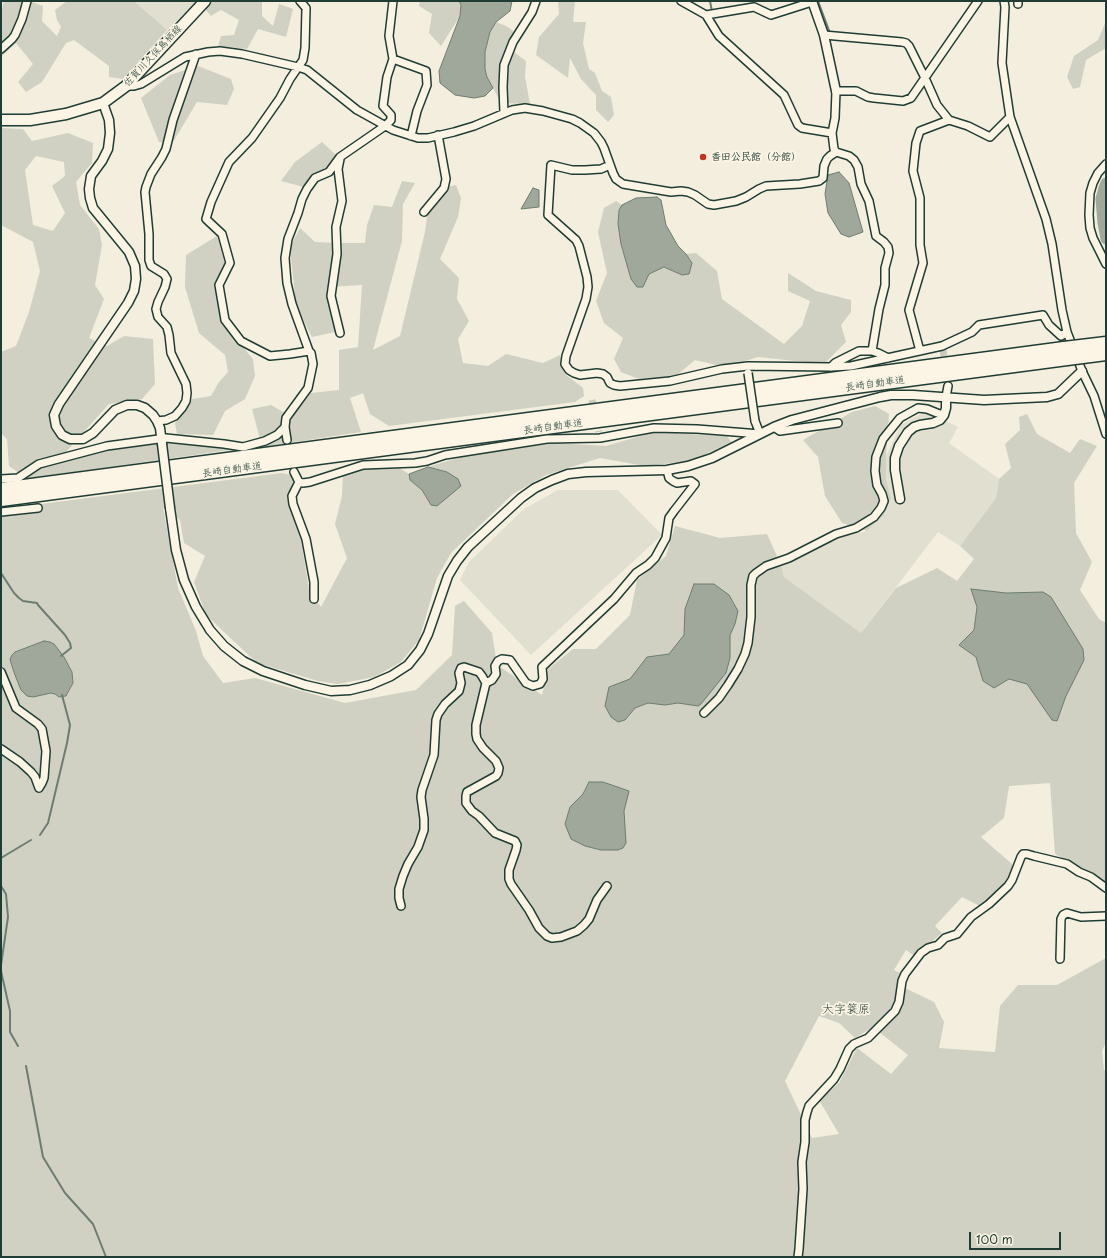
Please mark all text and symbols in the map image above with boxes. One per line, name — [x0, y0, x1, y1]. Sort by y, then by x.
street label: 佐賀川久保鳥栖線 — [121, 23, 185, 89]
place label: 香田公民館（分館） — [711, 151, 801, 163]
marker: 香田公民館（分館） — [698, 152, 708, 162]
street label: 長崎自動車道 — [844, 374, 906, 394]
street label: 長崎自動車道 — [522, 417, 584, 437]
street label: 長崎自動車道 — [201, 460, 263, 480]
district label: 大字簑原 — [822, 1003, 870, 1017]
scale bar — [971, 1224, 1063, 1250]
text: 100 m — [976, 1230, 1013, 1248]

